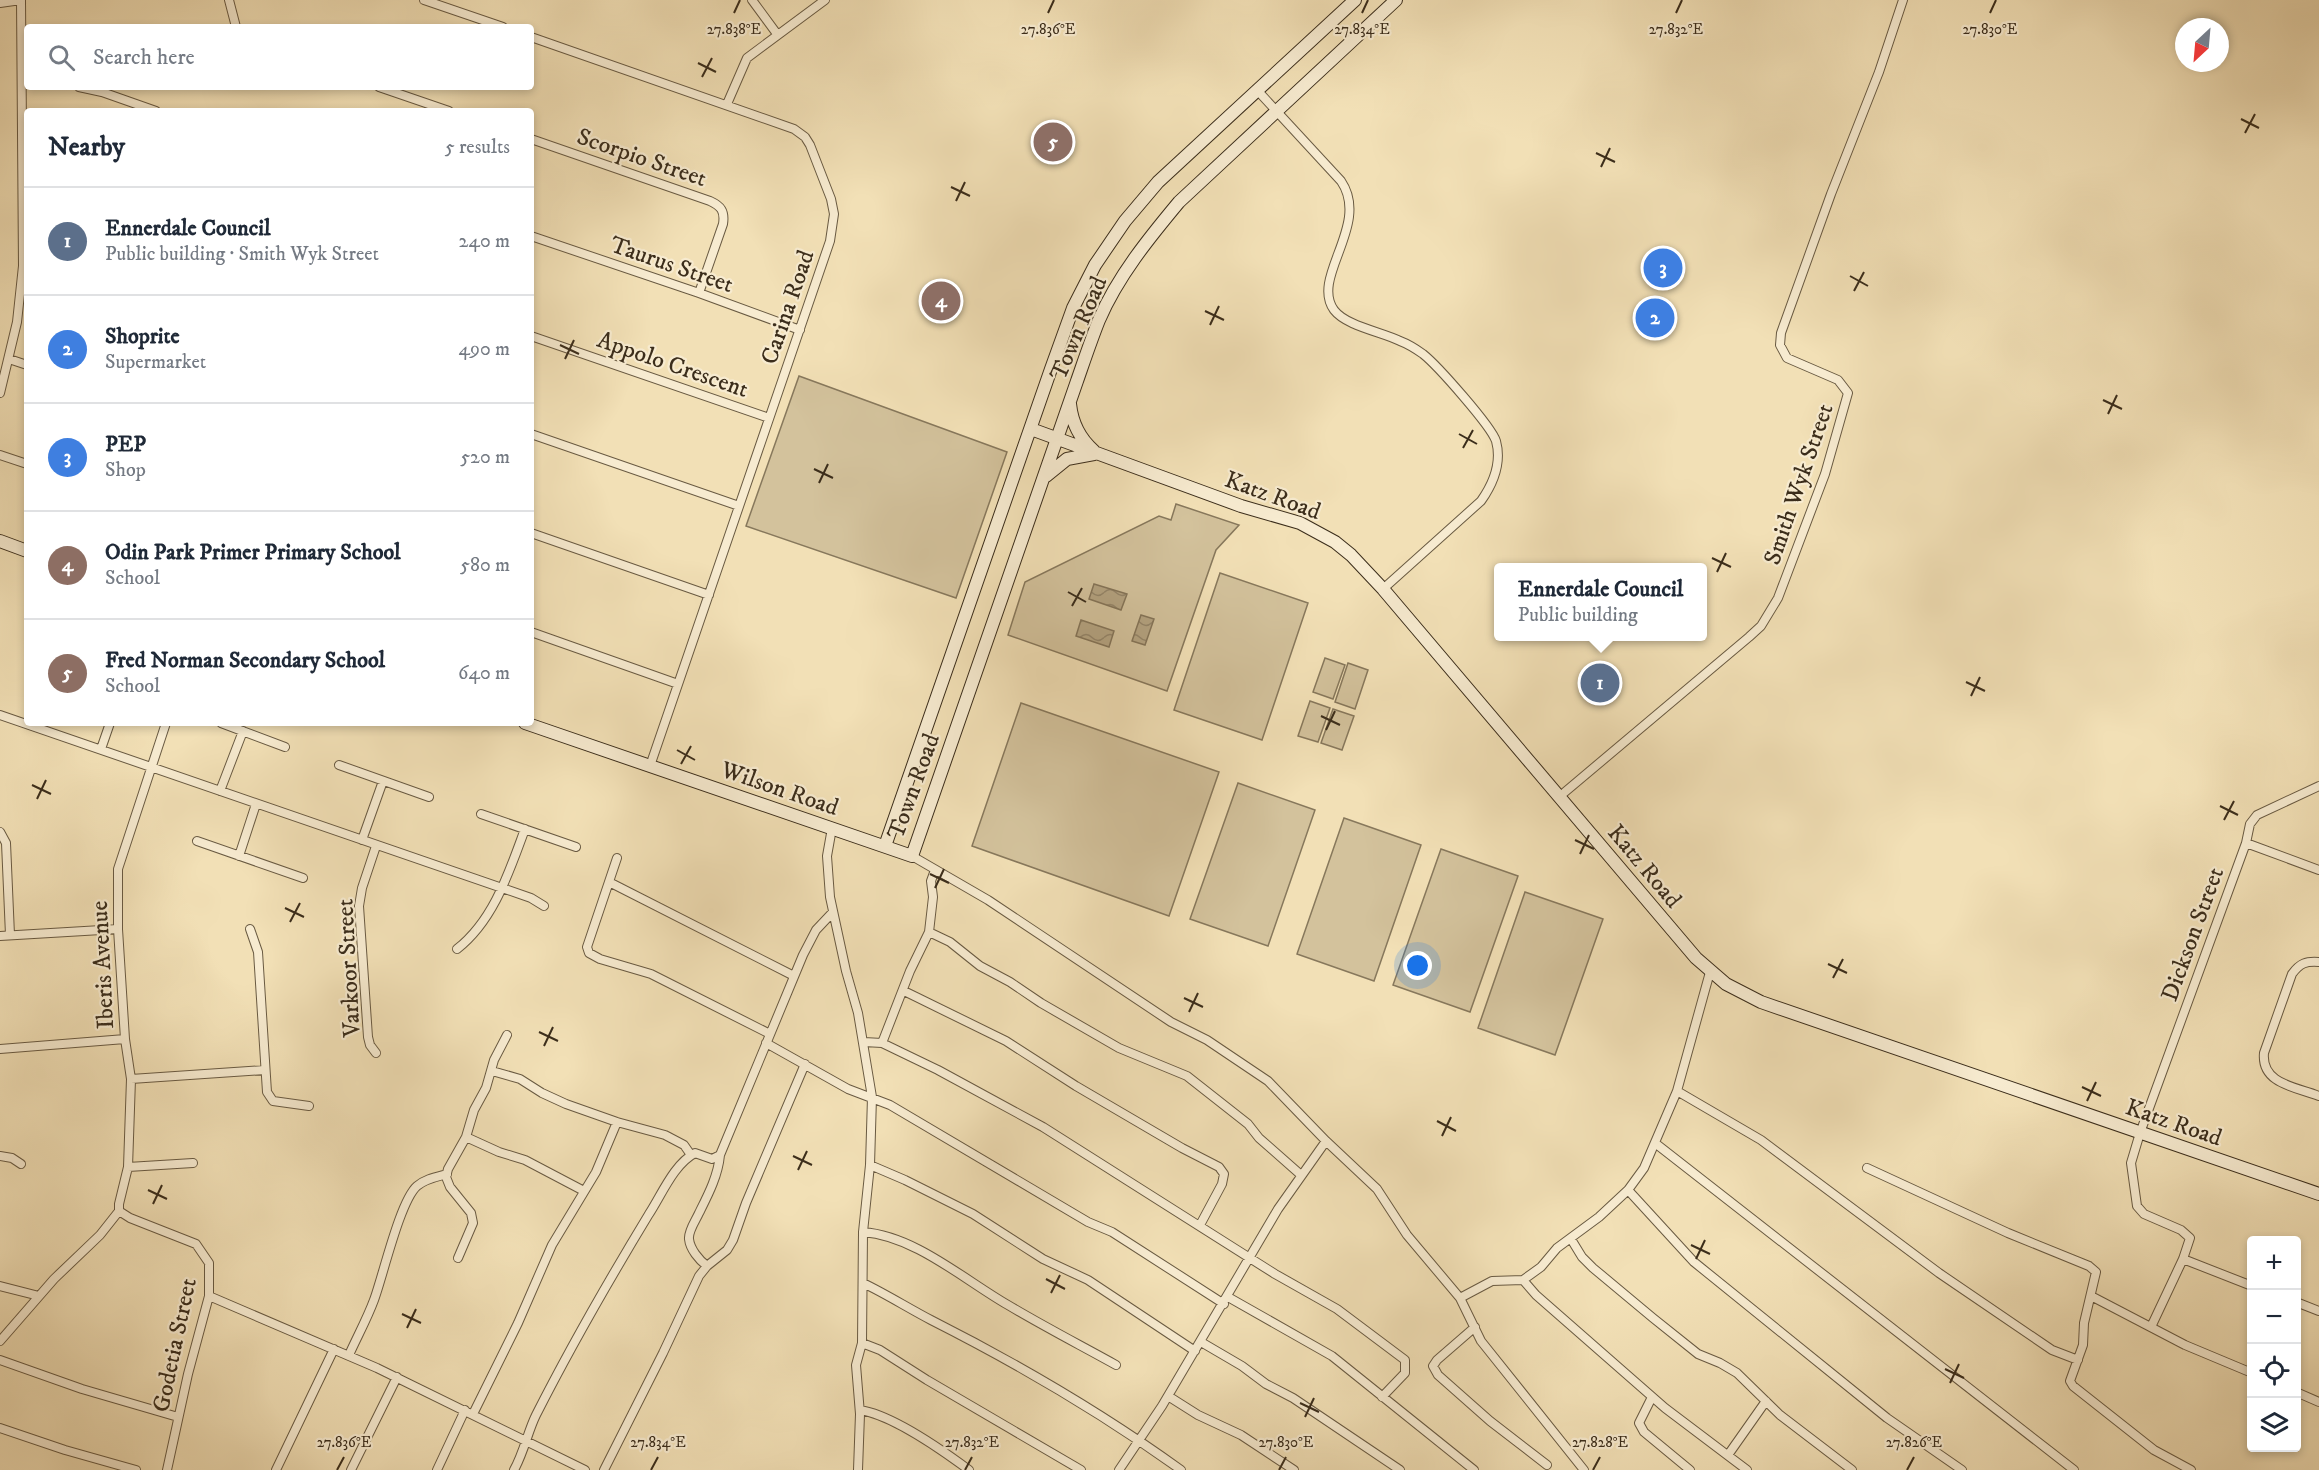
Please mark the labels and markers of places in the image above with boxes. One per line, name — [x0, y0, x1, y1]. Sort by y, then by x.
pin: 5 — [1034, 120, 1072, 164]
pin: 3 — [1644, 246, 1682, 290]
pin: 4 — [922, 278, 960, 324]
pin: 2 — [1636, 296, 1674, 340]
pin: 1 — [1580, 660, 1620, 706]

